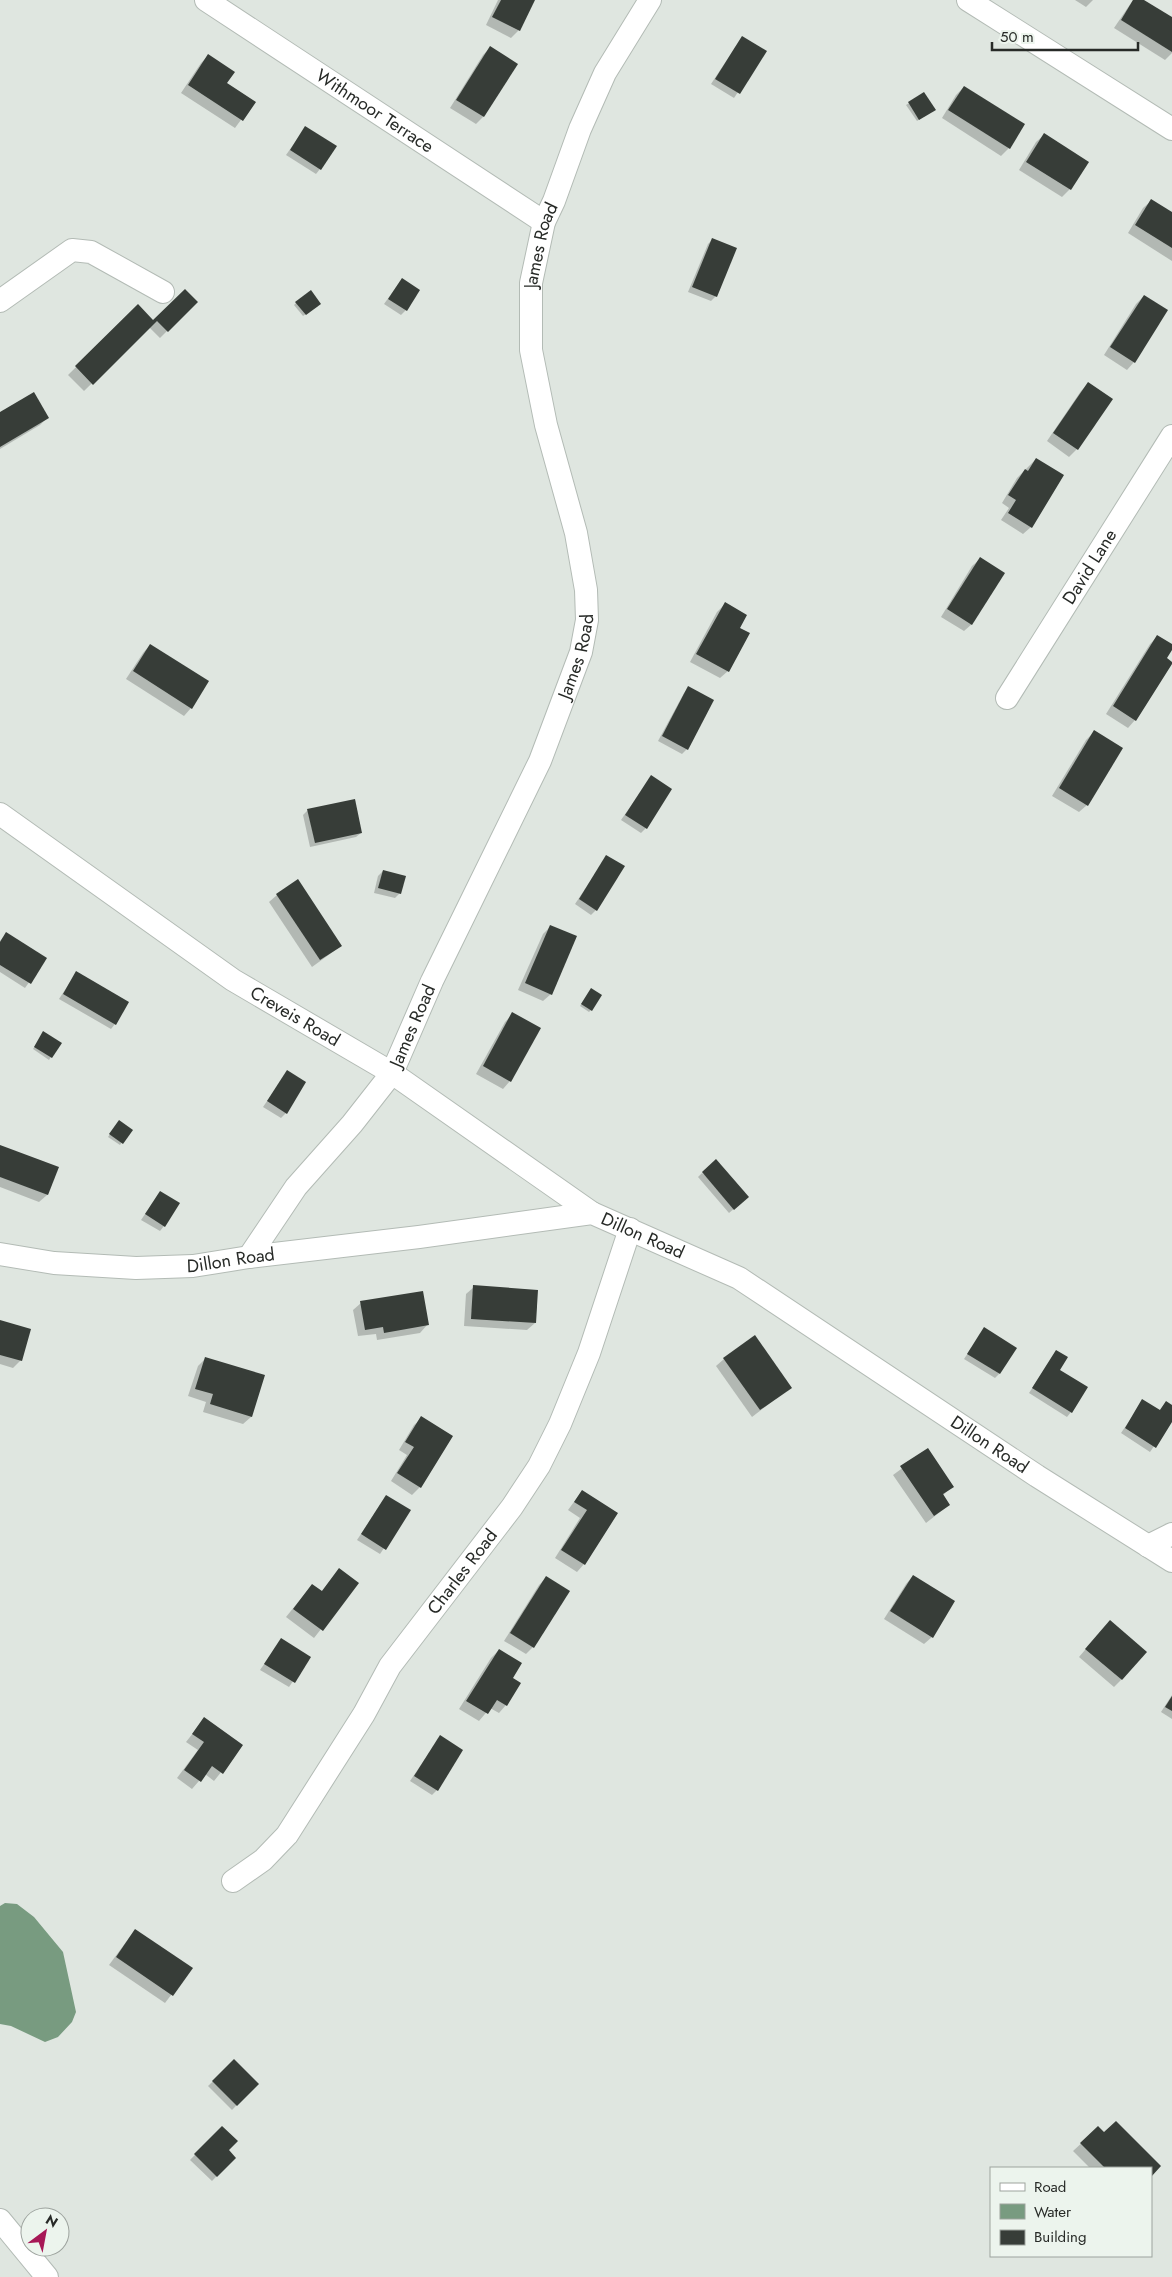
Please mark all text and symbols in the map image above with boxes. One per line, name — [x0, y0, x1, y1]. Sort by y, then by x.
scale bar — [992, 20, 1138, 52]
text: 50 m — [1000, 26, 1034, 48]
street label: Withmoor Terrace — [311, 63, 439, 159]
street label: James Road — [518, 198, 564, 290]
street label: David Lane — [1056, 524, 1123, 610]
street label: James Road — [551, 613, 600, 705]
street label: Creveis Road — [245, 980, 345, 1053]
street label: James Road — [382, 980, 442, 1073]
street label: Dillon Road — [597, 1206, 689, 1265]
street label: Dillon Road — [186, 1241, 276, 1279]
street label: Dillon Road — [945, 1409, 1034, 1480]
street label: Charles Road — [421, 1524, 504, 1620]
legend — [990, 2167, 1152, 2257]
text: Road — [1034, 2176, 1066, 2198]
text: Water — [1034, 2201, 1072, 2223]
north arrow — [20, 2207, 70, 2257]
text: N — [42, 2210, 62, 2232]
text: Building — [1034, 2226, 1086, 2248]

